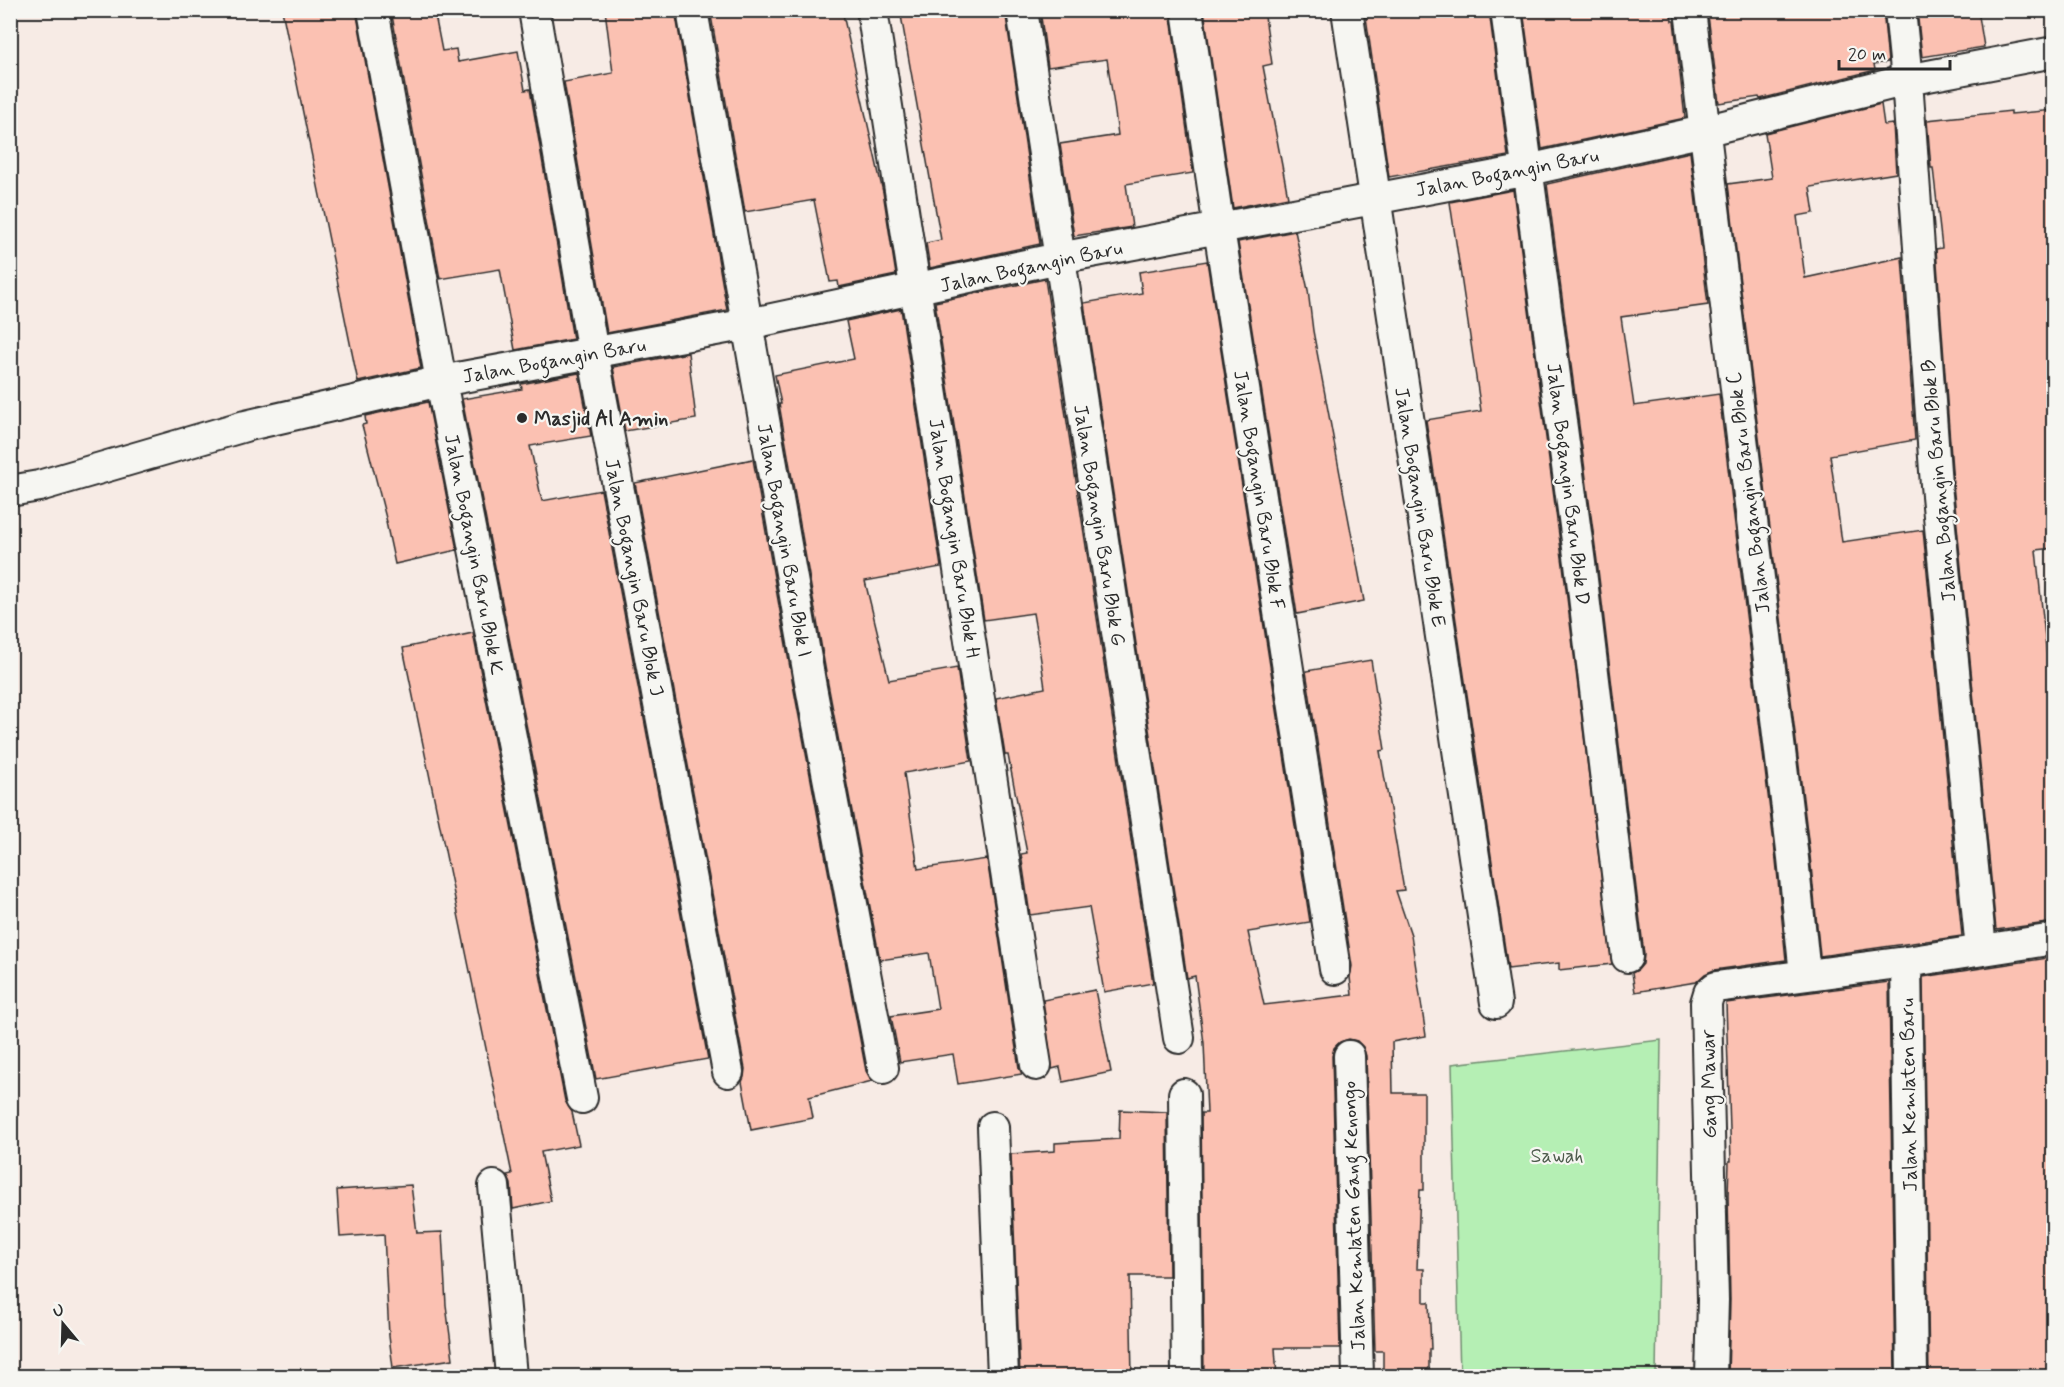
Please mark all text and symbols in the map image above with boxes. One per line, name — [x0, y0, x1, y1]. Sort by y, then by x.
scale bar — [1839, 33, 1950, 71]
text: 20 m — [1848, 43, 1886, 67]
street label: Jalan Bogangin Baru — [1413, 142, 1601, 206]
street label: Jalan Bogangin Baru — [938, 235, 1125, 302]
street label: Jalan Bogangin Baru — [460, 332, 648, 393]
street label: Jalan Bogangin Baru Blok B — [1915, 358, 1966, 603]
street label: Jalan Bogangin Baru Blok D — [1537, 361, 1596, 607]
street label: Jalan Bogangin Baru Blok F — [1224, 368, 1291, 612]
street label: Jalan Bogangin Baru Blok C — [1721, 370, 1780, 615]
street label: Jalan Bogangin Baru Blok E — [1385, 385, 1452, 630]
street label: Jalan Bogangin Baru Blok G — [1064, 402, 1131, 648]
place label: Masjid Al Amin — [534, 406, 668, 433]
marker: Masjid Al Amin — [515, 411, 529, 425]
street label: Jalan Bogangin Baru Blok H — [919, 417, 986, 660]
street label: Jalan Bogangin Baru Blok I — [748, 421, 817, 660]
street label: Jalan Bogangin Baru Blok K — [435, 432, 510, 678]
street label: Jalan Bogangin Baru Blok J — [595, 456, 670, 699]
street label: Jalan Kemlaten Baru — [1894, 998, 1925, 1192]
street label: Gang Mawar — [1695, 1029, 1725, 1139]
street label: Jalan Kemlaten Gang Kenongo — [1336, 1081, 1375, 1351]
park label: Sawah — [1530, 1143, 1584, 1170]
north arrow — [33, 1294, 93, 1354]
text: U — [50, 1300, 67, 1323]

